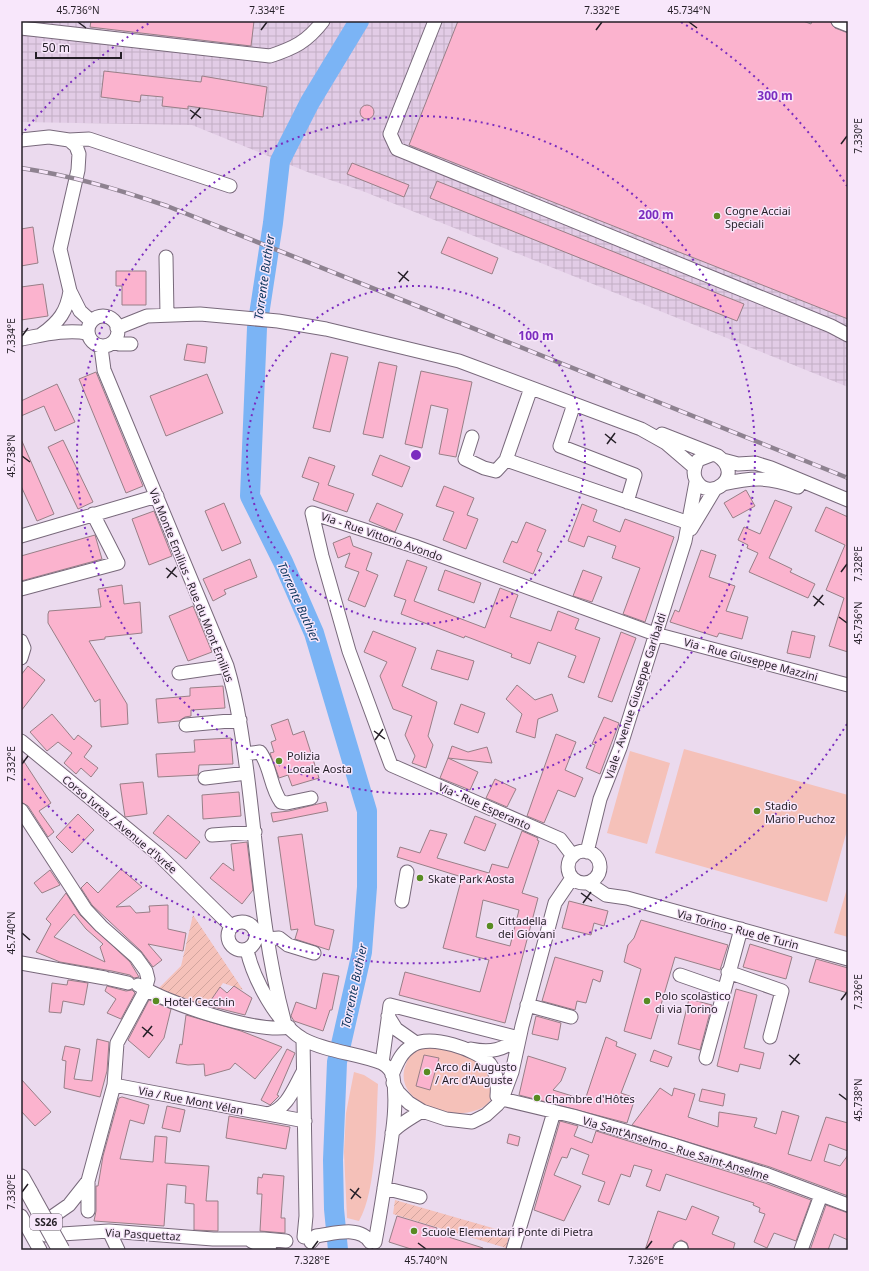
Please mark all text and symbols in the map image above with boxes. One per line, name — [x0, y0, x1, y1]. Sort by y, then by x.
text: 45.736°N — [56, 3, 100, 17]
text: 7.334°E — [249, 3, 285, 17]
text: 7.332°E — [584, 3, 620, 17]
text: 45.734°N — [667, 3, 711, 17]
scale bar — [36, 34, 121, 60]
text: 50 m — [42, 39, 70, 56]
text: 300 m — [757, 87, 793, 104]
text: 7.330°E — [851, 118, 865, 154]
place label: Cogne Acciai Speciali — [725, 203, 791, 231]
text: 200 m — [638, 206, 674, 223]
marker: Cogne Acciai Speciali — [712, 211, 722, 221]
water label: Torrente Buthier — [250, 232, 279, 321]
text: 7.334°E — [4, 318, 18, 354]
text: 100 m — [518, 327, 554, 344]
text: 45.738°N — [4, 434, 18, 478]
centre of rings — [409, 448, 423, 462]
street label: Via Monte Emilius - Rue du Mont Emilius — [146, 486, 238, 684]
street label: Via - Rue Vittorio Avondo — [319, 508, 445, 564]
text: 7.328°E — [851, 546, 865, 582]
water label: Torrente Buthier — [274, 559, 325, 646]
text: 45.736°N — [851, 601, 865, 645]
street label: Viale - Avenue Giuseppe Garibaldi — [601, 611, 669, 781]
street label: Via - Rue Giuseppe Mazzini — [682, 634, 820, 684]
text: 7.332°E — [4, 746, 18, 782]
place label: Polizia Locale Aosta — [287, 748, 352, 776]
marker: Polizia Locale Aosta — [274, 756, 284, 766]
street label: Corso Ivrea / Avenue d'Ivrée — [59, 771, 181, 877]
street label: Via - Rue Esperanto — [436, 779, 534, 833]
place label: Stadio Mario Puchoz — [765, 798, 835, 826]
marker: Stadio Mario Puchoz — [752, 806, 762, 816]
place label: Skate Park Aosta — [428, 871, 514, 886]
marker: Skate Park Aosta — [415, 873, 425, 883]
street label: Via Torino - Rue de Turin — [675, 905, 801, 953]
text: 45.740°N — [4, 911, 18, 955]
place label: Cittadella dei Giovani — [498, 913, 555, 941]
marker: Cittadella dei Giovani — [485, 921, 495, 931]
water label: Torrente Buthier — [337, 941, 372, 1030]
text: 7.326°E — [851, 974, 865, 1010]
place label: Polo scolastico di via Torino — [655, 988, 731, 1016]
place label: Hotel Cecchin — [164, 994, 235, 1009]
marker: Hotel Cecchin — [151, 996, 161, 1006]
marker: Polo scolastico di via Torino — [642, 996, 652, 1006]
place label: Arco di Augusto / Arc d'Auguste — [435, 1059, 517, 1087]
marker: Arco di Augusto / Arc d'Auguste — [422, 1067, 432, 1077]
text: 45.738°N — [851, 1078, 865, 1122]
street label: Via / Rue Mont Vélan — [137, 1082, 245, 1118]
place label: Chambre d'Hôtes — [545, 1091, 635, 1106]
marker: Chambre d'Hôtes — [532, 1093, 542, 1103]
street label: Via Sant'Anselmo - Rue Saint-Anselme — [581, 1112, 771, 1184]
text: 7.330°E — [4, 1174, 18, 1210]
road number: SS26 — [30, 1214, 62, 1230]
place label: Scuole Elementari Ponte di Pietra — [422, 1224, 593, 1239]
street label: Via Pasquettaz — [105, 1225, 181, 1243]
marker: Scuole Elementari Ponte di Pietra — [409, 1226, 419, 1236]
text: 7.328°E — [294, 1253, 330, 1267]
text: 45.740°N — [404, 1253, 448, 1267]
text: 7.326°E — [628, 1253, 664, 1267]

